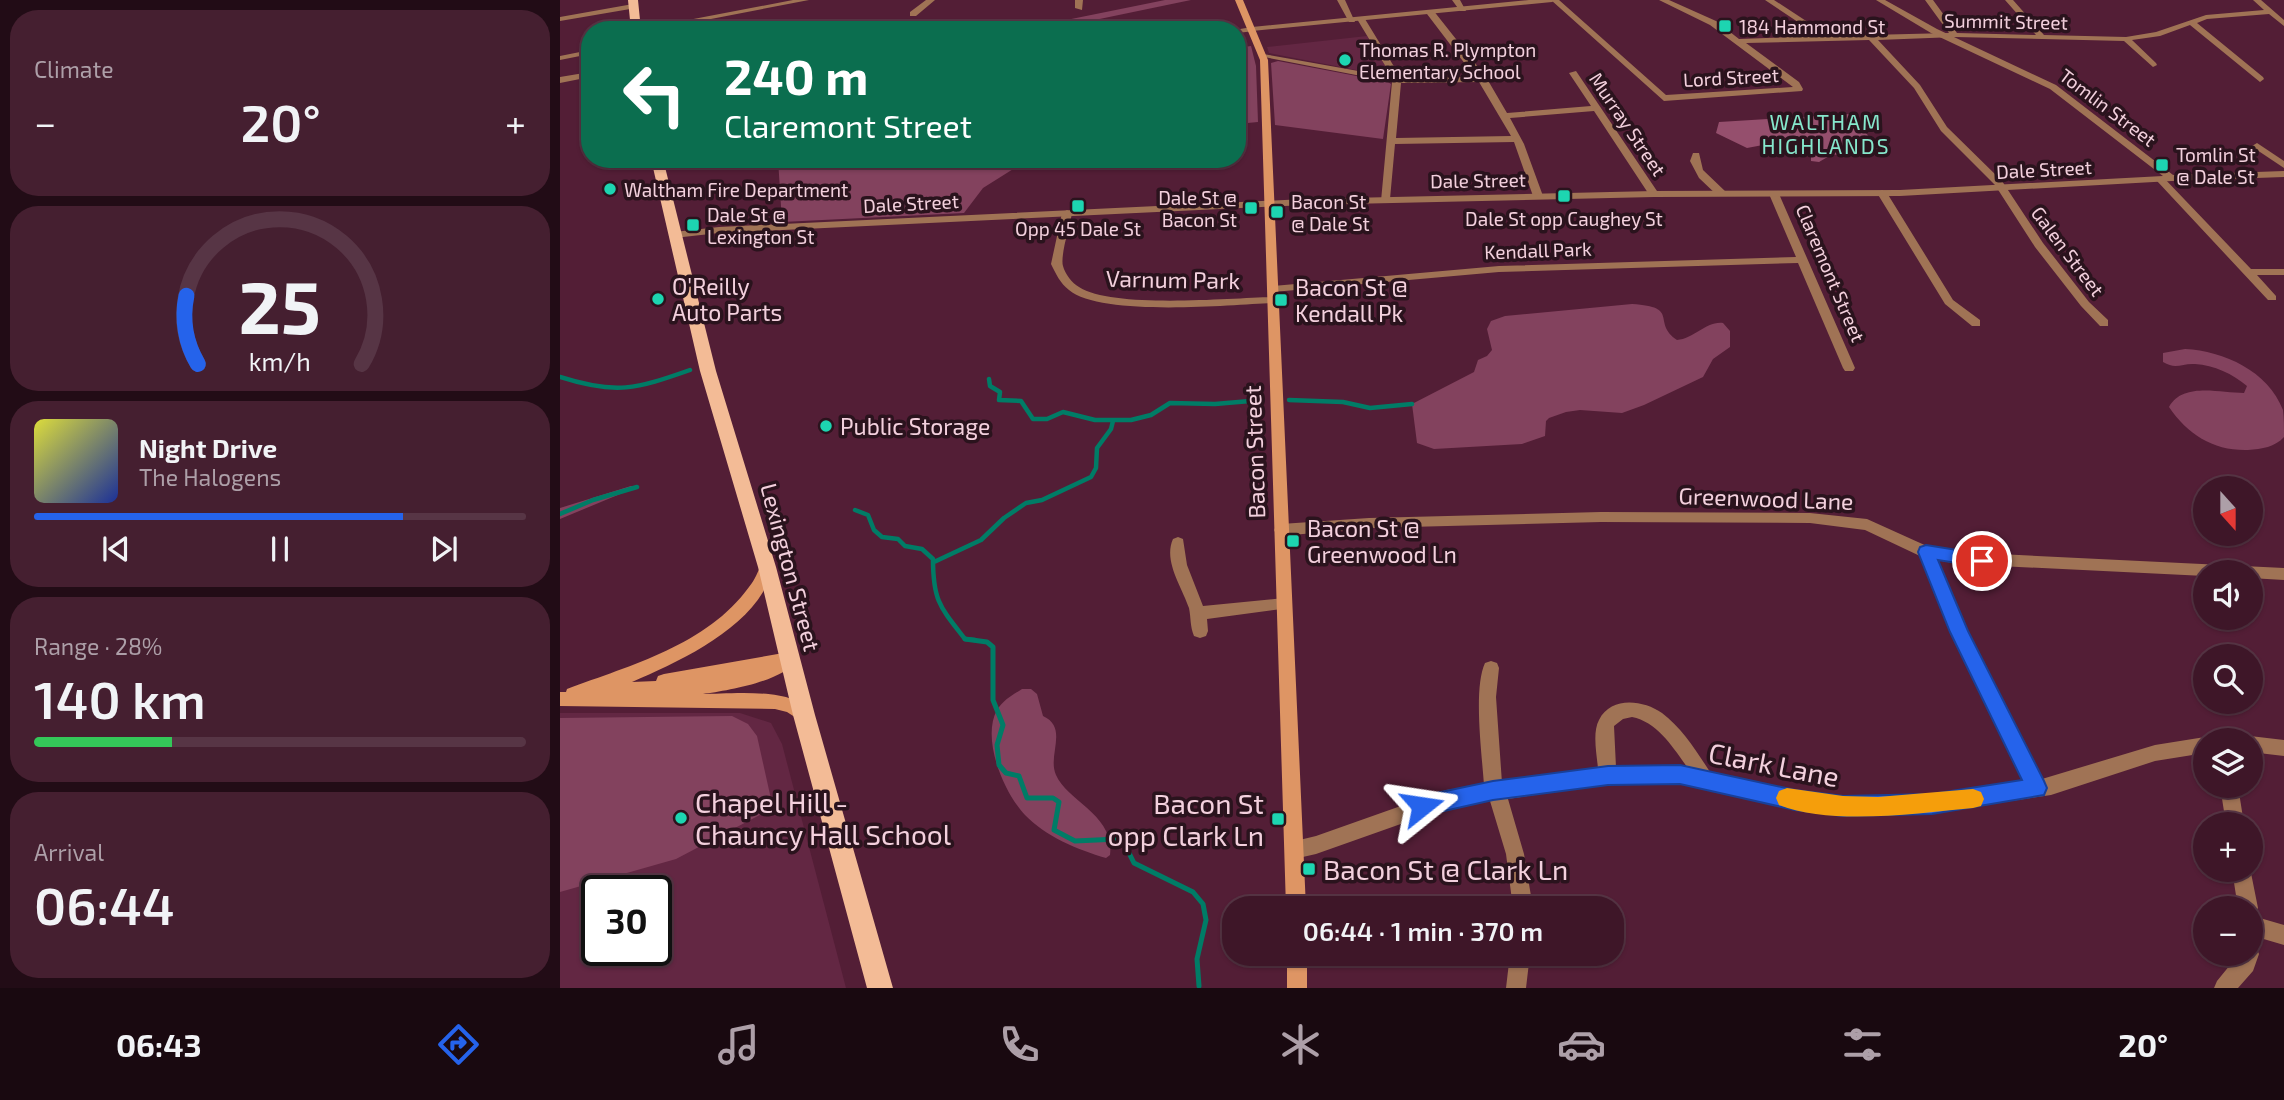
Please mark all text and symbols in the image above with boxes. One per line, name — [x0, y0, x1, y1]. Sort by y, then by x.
street label: Summit Street — [1944, 8, 2068, 34]
place label: 184 Hammond St — [1739, 15, 1885, 38]
marker: 184 Hammond St — [1717, 18, 1733, 34]
place label: Thomas R. Plympton Elementary School — [1359, 38, 1536, 83]
text: 240 m — [724, 46, 868, 105]
icon: left — [609, 49, 700, 140]
marker: Thomas R. Plympton Elementary School — [1337, 52, 1353, 68]
text: Climate — [34, 55, 114, 83]
street label: Lord Street — [1683, 63, 1779, 91]
street label: Tomlin Street — [2055, 63, 2161, 151]
street label: Murray Street — [1585, 68, 1671, 180]
text: 20° — [240, 90, 321, 152]
text: − — [34, 99, 56, 145]
text: + — [505, 99, 526, 145]
text: Claremont Street — [724, 106, 972, 144]
district label: WALTHAM HIGHLANDS — [1761, 109, 1891, 158]
place label: Tomlin St @ Dale St — [2176, 143, 2256, 188]
street label: Dale Street — [1995, 155, 2093, 183]
marker: Tomlin St @ Dale St — [2154, 157, 2170, 173]
street label: Dale Street — [1430, 168, 1526, 192]
place label: Waltham Fire Department — [624, 178, 848, 201]
marker: Waltham Fire Department — [602, 181, 618, 197]
place label: Dale St @ Bacon St — [1158, 186, 1237, 231]
marker: Dale St opp Caughey St — [1556, 188, 1572, 204]
street label: Dale Street — [862, 189, 960, 217]
place label: Bacon St @ Dale St — [1291, 190, 1370, 235]
marker: Opp 45 Dale St — [1070, 198, 1086, 214]
marker: Dale St @ Bacon St — [1243, 200, 1259, 216]
street label: Claremont Street — [1792, 201, 1870, 345]
street label: Galen Street — [2027, 202, 2109, 300]
place label: Dale St @ Lexington St — [707, 203, 814, 248]
marker: Bacon St @ Dale St — [1269, 204, 1285, 220]
place label: Dale St opp Caughey St — [1465, 207, 1663, 230]
marker: Dale St @ Lexington St — [685, 217, 701, 233]
place label: Opp 45 Dale St — [1015, 217, 1141, 240]
street label: Kendall Park — [1484, 237, 1592, 263]
text: 25 — [239, 262, 321, 350]
street label: Varnum Park — [1106, 264, 1241, 294]
place label: O'Reilly Auto Parts — [672, 272, 782, 326]
place label: Bacon St @ Kendall Pk — [1295, 273, 1408, 327]
marker: O'Reilly Auto Parts — [650, 291, 666, 307]
marker: Bacon St @ Kendall Pk — [1273, 292, 1289, 308]
text: km/h — [249, 346, 311, 376]
street label: Bacon Street — [1238, 385, 1270, 519]
place label: Public Storage — [840, 412, 990, 440]
marker: Public Storage — [818, 418, 834, 434]
text: Night Drive — [139, 432, 277, 463]
text: The Halogens — [139, 463, 281, 491]
north arrow — [2193, 476, 2263, 546]
map controls — [2193, 476, 2263, 966]
street label: Lexington Street — [755, 480, 827, 654]
street label: Greenwood Lane — [1678, 481, 1854, 515]
place label: Bacon St @ Greenwood Ln — [1307, 514, 1457, 568]
icon: previous — [97, 530, 135, 568]
icon: pause — [261, 530, 299, 568]
icon: next — [425, 530, 463, 568]
pin — [1952, 531, 2012, 591]
marker: Bacon St @ Greenwood Ln — [1285, 533, 1301, 549]
icon: arrive — [1963, 542, 2001, 580]
button: sound — [2193, 560, 2263, 630]
text: Range · 28% — [34, 632, 162, 660]
button: search — [2193, 644, 2263, 714]
text: 140 km — [34, 667, 206, 729]
button: layers — [2193, 728, 2263, 798]
street label: Clark Lane — [1706, 735, 1842, 793]
position arrow — [1385, 769, 1459, 843]
place label: Chapel Hill - Chauncy Hall School — [695, 785, 952, 851]
place label: Bacon St opp Clark Ln — [1108, 786, 1264, 852]
marker: Chapel Hill - Chauncy Hall School — [673, 810, 689, 826]
marker: Bacon St opp Clark Ln — [1270, 811, 1286, 827]
button: + — [2193, 812, 2263, 882]
text: Arrival — [34, 838, 104, 866]
place label: Bacon St @ Clark Ln — [1323, 852, 1568, 886]
marker: Bacon St @ Clark Ln — [1301, 861, 1317, 877]
text: 06:44 — [34, 873, 175, 935]
speed limit sign: 30 — [581, 875, 672, 966]
button: − — [2193, 896, 2263, 966]
text: 06:44 · 1 min · 370 m — [1303, 915, 1543, 946]
icon: directions — [434, 1020, 483, 1069]
icon: music — [714, 1020, 763, 1069]
icon: phone — [995, 1020, 1044, 1069]
icon: climate — [1276, 1020, 1325, 1069]
icon: car — [1557, 1020, 1606, 1069]
icon: filters — [1838, 1020, 1887, 1069]
text: 06:43 — [116, 1025, 202, 1063]
text: 20° — [2118, 1025, 2168, 1063]

